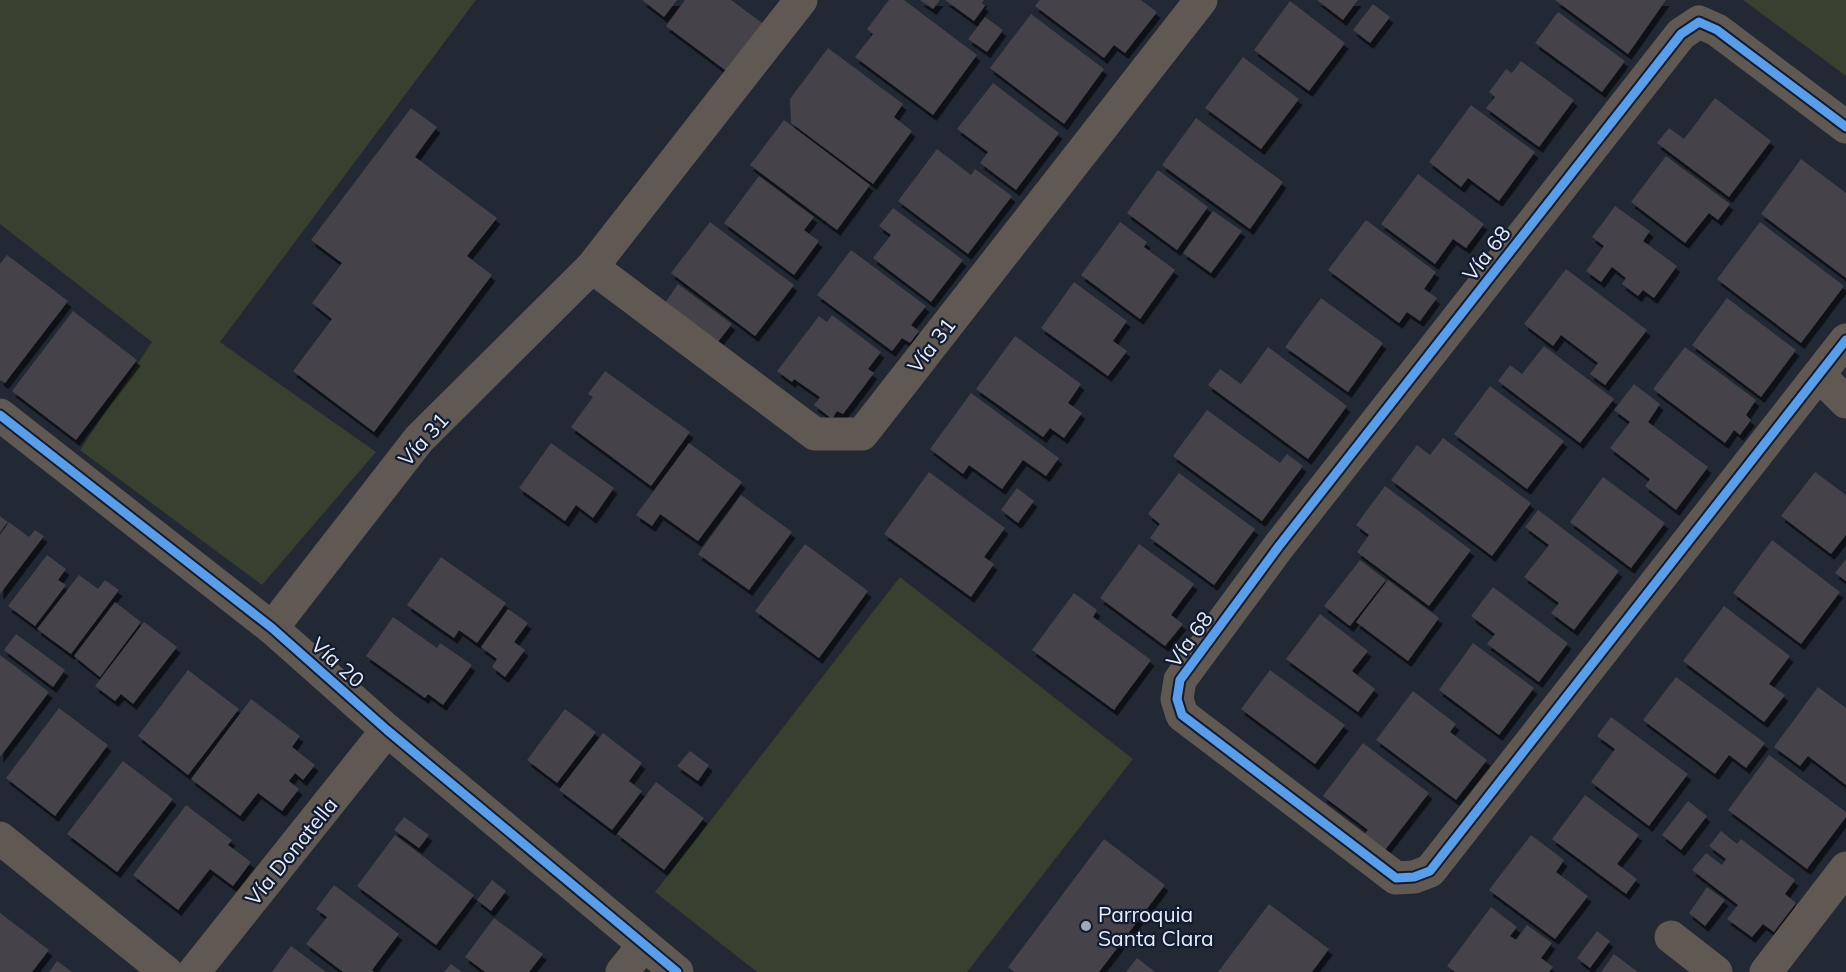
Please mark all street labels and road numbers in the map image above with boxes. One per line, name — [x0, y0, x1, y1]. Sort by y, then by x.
street label: Vía 68 — [1456, 220, 1516, 286]
street label: Vía 31 — [901, 312, 961, 378]
street label: Vía 31 — [392, 407, 454, 471]
street label: Vía 68 — [1160, 606, 1218, 672]
street label: Vía 20 — [306, 631, 370, 693]
street label: Vía Donatella — [239, 792, 343, 910]

